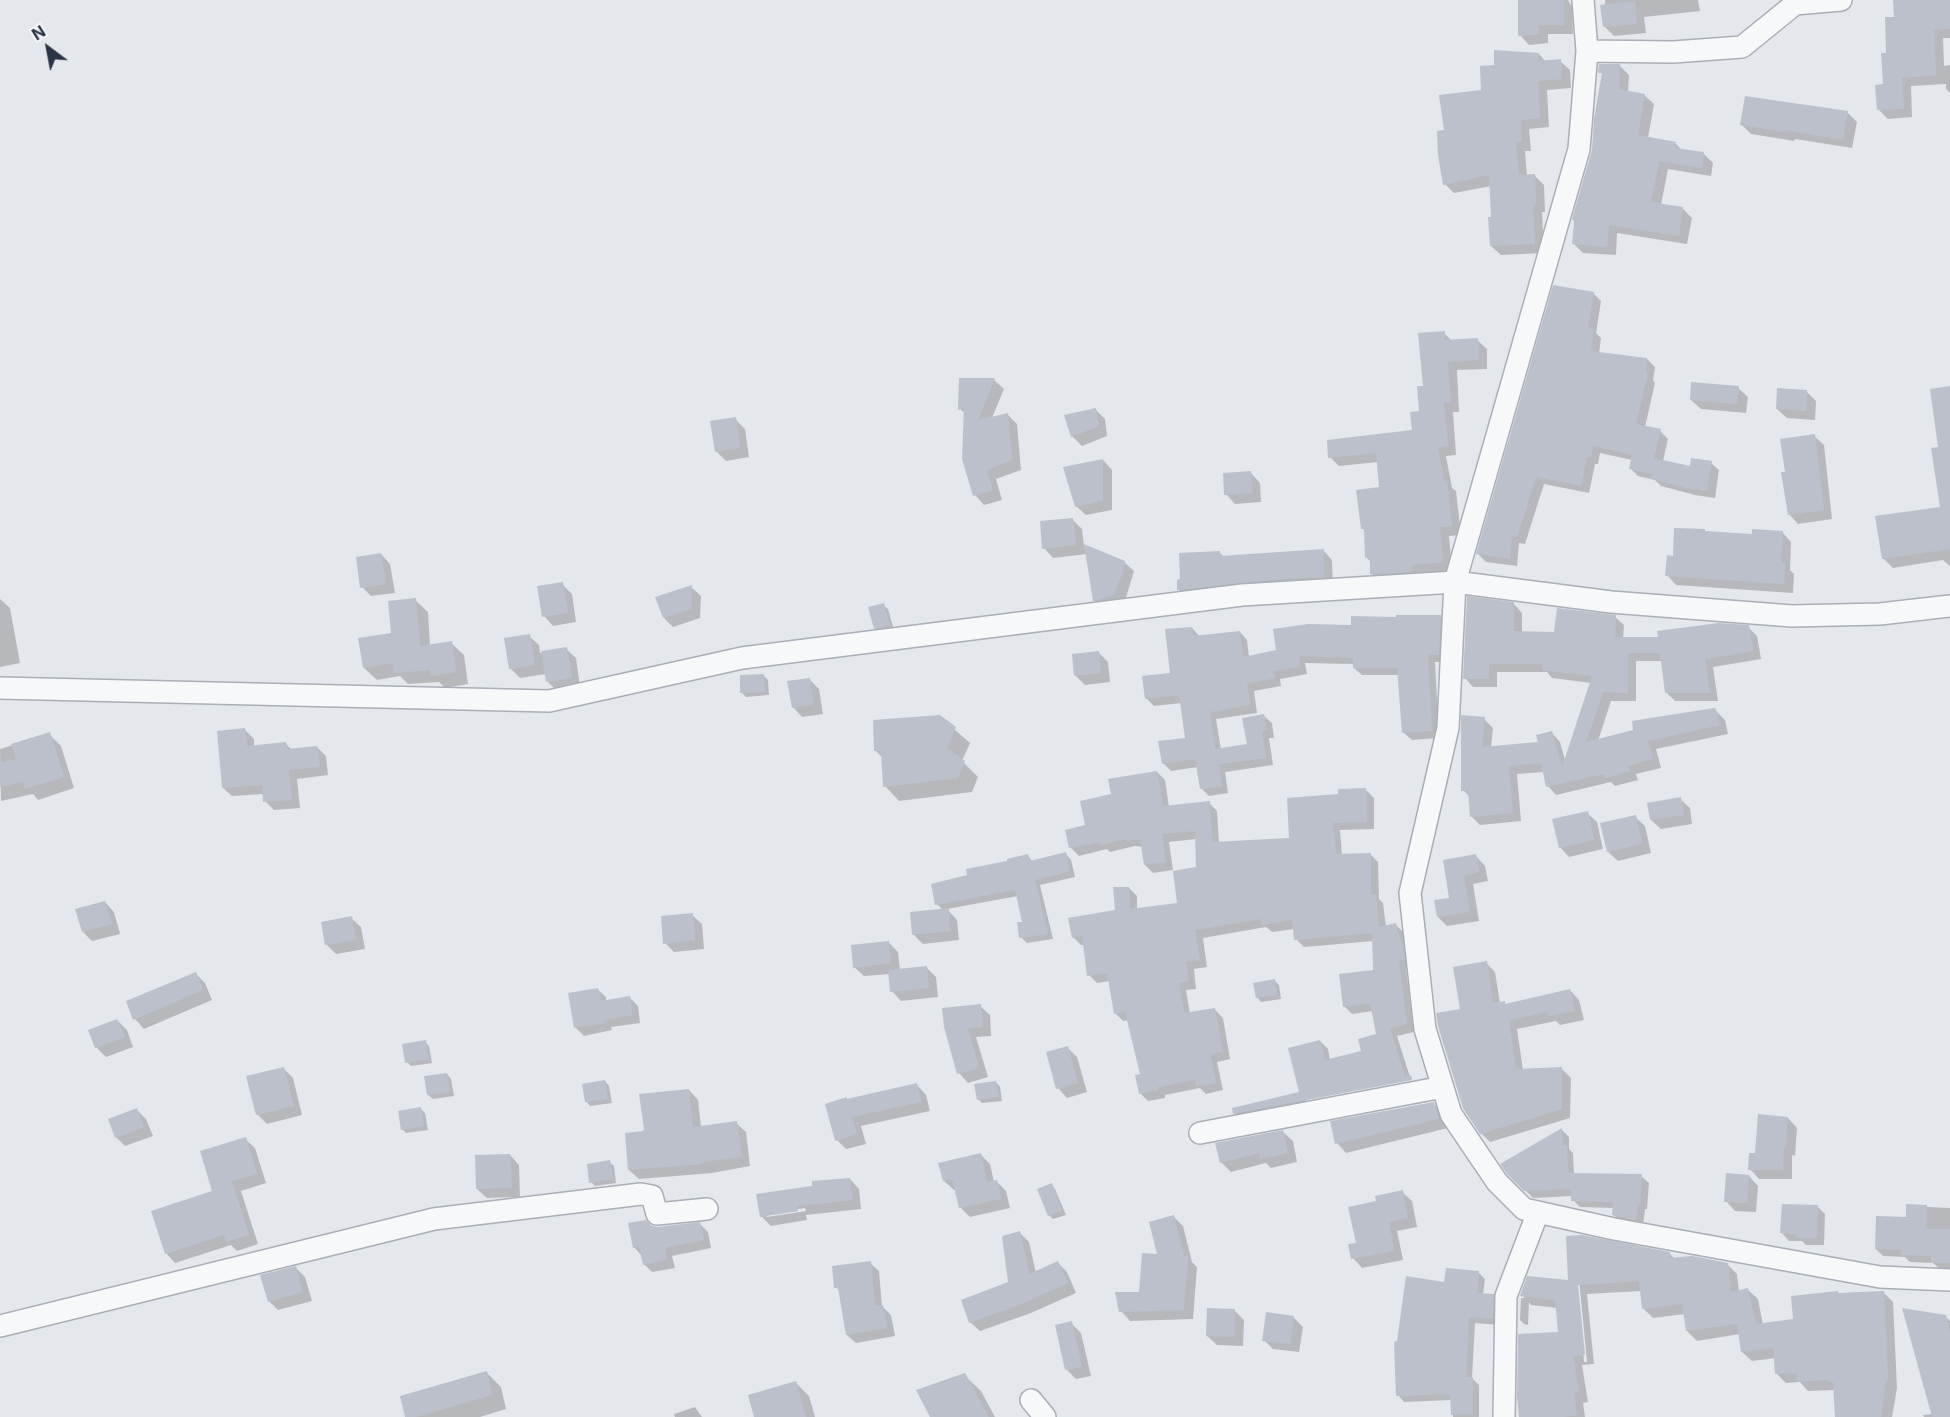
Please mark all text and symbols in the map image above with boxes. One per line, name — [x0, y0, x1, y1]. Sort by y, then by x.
north arrow — [18, 18, 78, 78]
text: N — [28, 21, 49, 44]

